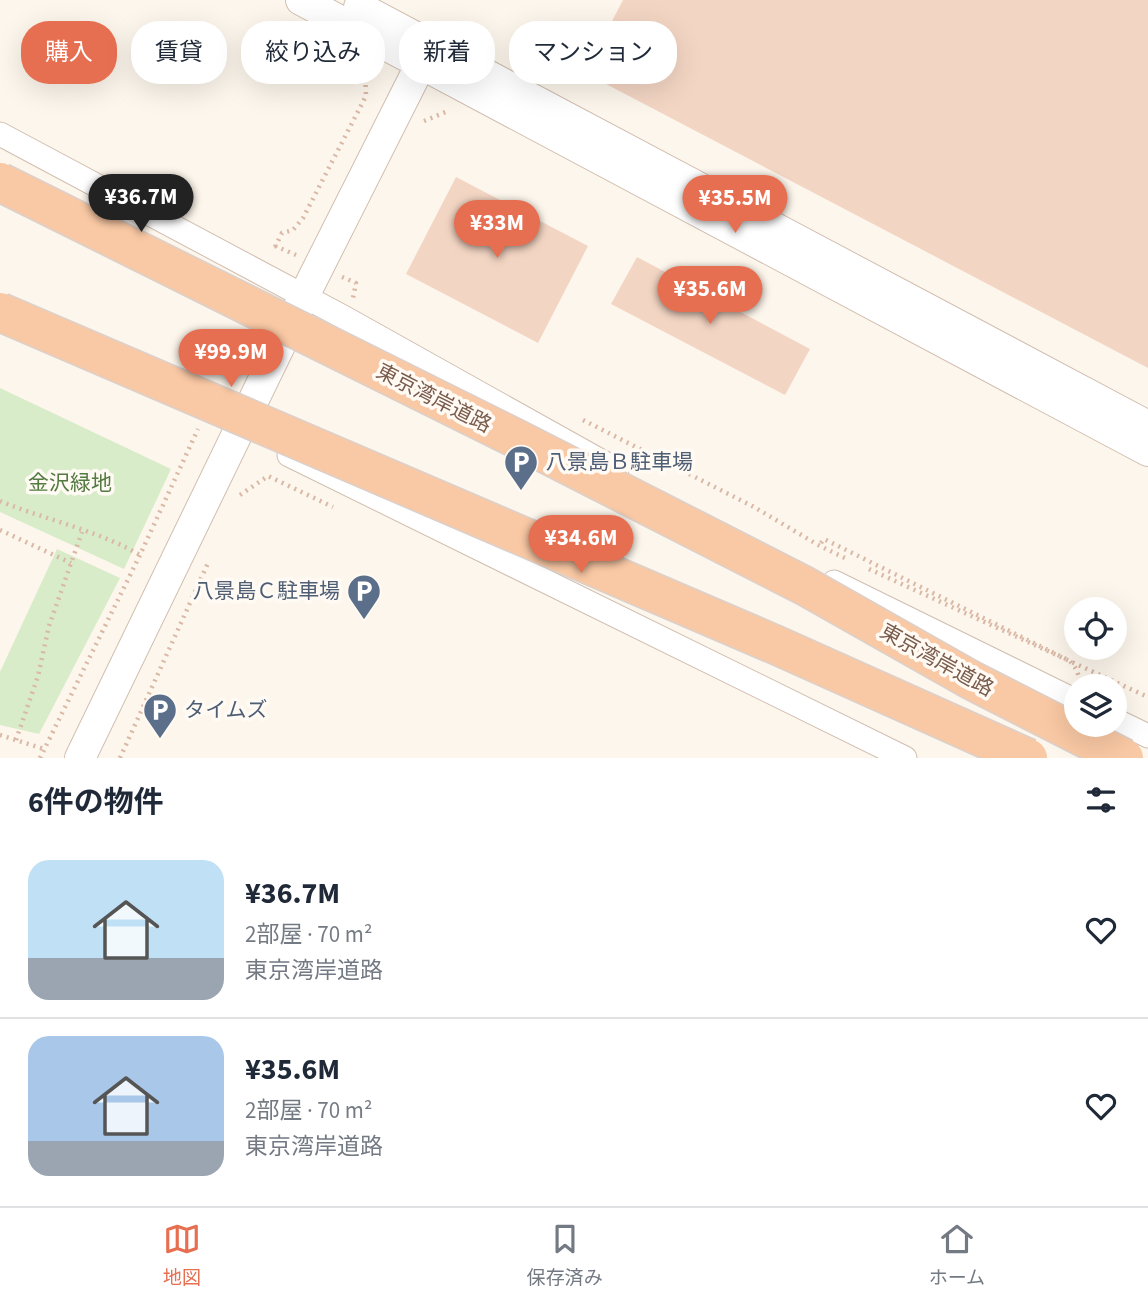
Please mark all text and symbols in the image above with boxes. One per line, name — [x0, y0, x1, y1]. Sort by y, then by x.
chip: 購入 — [21, 21, 117, 84]
chip: 賃貸 — [131, 21, 227, 84]
chip: 絞り込み — [241, 21, 385, 84]
chip: 新着 — [399, 21, 495, 84]
chip: マンション — [509, 21, 677, 84]
pin: ¥36.7M — [84, 174, 198, 234]
pin: ¥35.5M — [678, 176, 792, 235]
text: ¥36.7M — [104, 180, 178, 213]
text: ¥35.5M — [698, 181, 772, 214]
pin: ¥33M — [456, 201, 538, 260]
text: ¥33M — [470, 206, 524, 239]
pin: ¥35.6M — [653, 266, 767, 326]
text: ¥35.6M — [673, 272, 747, 305]
pin: ¥99.9M — [174, 330, 288, 389]
text: ¥99.9M — [194, 335, 268, 368]
street label: 東京湾岸道路 — [371, 356, 497, 440]
parking icon: 八景島Ｂ駐車場 — [502, 443, 540, 492]
place label: 八景島Ｂ駐車場 — [546, 447, 693, 477]
park label: 金沢緑地 — [28, 468, 112, 498]
pin: ¥34.6M — [524, 516, 638, 575]
text: ¥34.6M — [544, 521, 618, 554]
parking icon: 八景島Ｃ駐車場 — [345, 572, 383, 621]
place label: 八景島Ｃ駐車場 — [193, 576, 340, 606]
map controls — [1064, 597, 1127, 737]
button: locate — [1064, 597, 1127, 660]
street label: 東京湾岸道路 — [875, 616, 999, 704]
button: layers — [1064, 674, 1127, 737]
parking icon: タイムズ — [141, 691, 179, 740]
place label: タイムズ — [184, 695, 268, 725]
text: 6件の物件 — [28, 781, 164, 824]
icon: filters — [1082, 781, 1120, 819]
text: ¥36.7M — [245, 872, 340, 915]
icon: home — [84, 888, 168, 972]
icon: heart — [1082, 911, 1120, 949]
text: 2部屋 · 70 m² — [245, 918, 372, 951]
text: 東京湾岸道路 — [245, 954, 383, 987]
text: ¥35.6M — [245, 1048, 340, 1091]
icon: home — [84, 1064, 168, 1148]
icon: heart — [1082, 1087, 1120, 1125]
text: 2部屋 · 70 m² — [245, 1094, 372, 1127]
text: 東京湾岸道路 — [245, 1130, 383, 1163]
tab: 地図 — [163, 1220, 201, 1292]
tab: 保存済み — [527, 1220, 603, 1292]
tab: ホーム — [929, 1220, 985, 1292]

